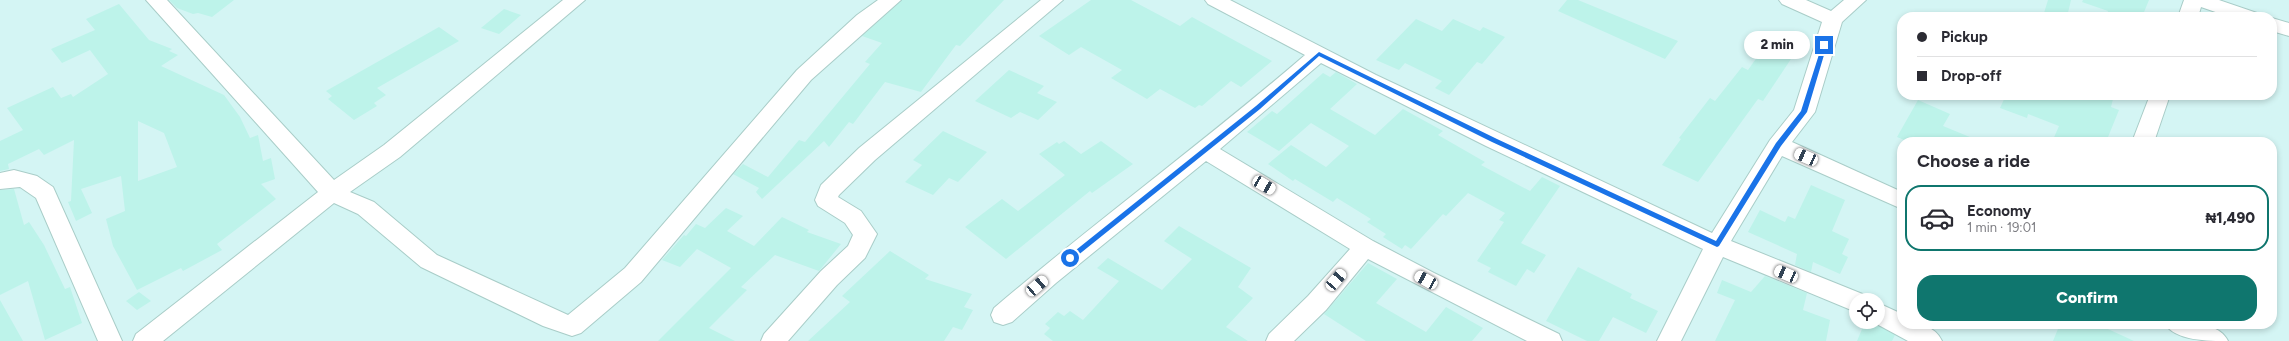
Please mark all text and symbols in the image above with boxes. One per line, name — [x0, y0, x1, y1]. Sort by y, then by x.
text: Pickup — [1941, 28, 1988, 46]
callout: 2 min — [1744, 31, 1810, 59]
route end — [1815, 36, 1833, 54]
text: 2 min — [1760, 37, 1794, 52]
text: Drop-off — [1941, 67, 2002, 85]
car — [1793, 147, 1819, 167]
text: Choose a ride — [1917, 150, 2030, 172]
car — [1251, 174, 1277, 196]
icon: car — [1919, 200, 1955, 236]
text: Economy — [1967, 202, 2032, 220]
text: ₦1,490 — [2206, 209, 2255, 227]
text: 1 min · 19:01 — [1967, 220, 2036, 235]
route start — [1061, 249, 1079, 267]
car — [1773, 264, 1799, 284]
car — [1324, 267, 1348, 293]
car — [1413, 269, 1439, 291]
car — [1024, 274, 1050, 298]
button: Confirm — [1917, 275, 2257, 321]
map controls — [1849, 293, 1885, 329]
button: locate — [1849, 293, 1885, 329]

